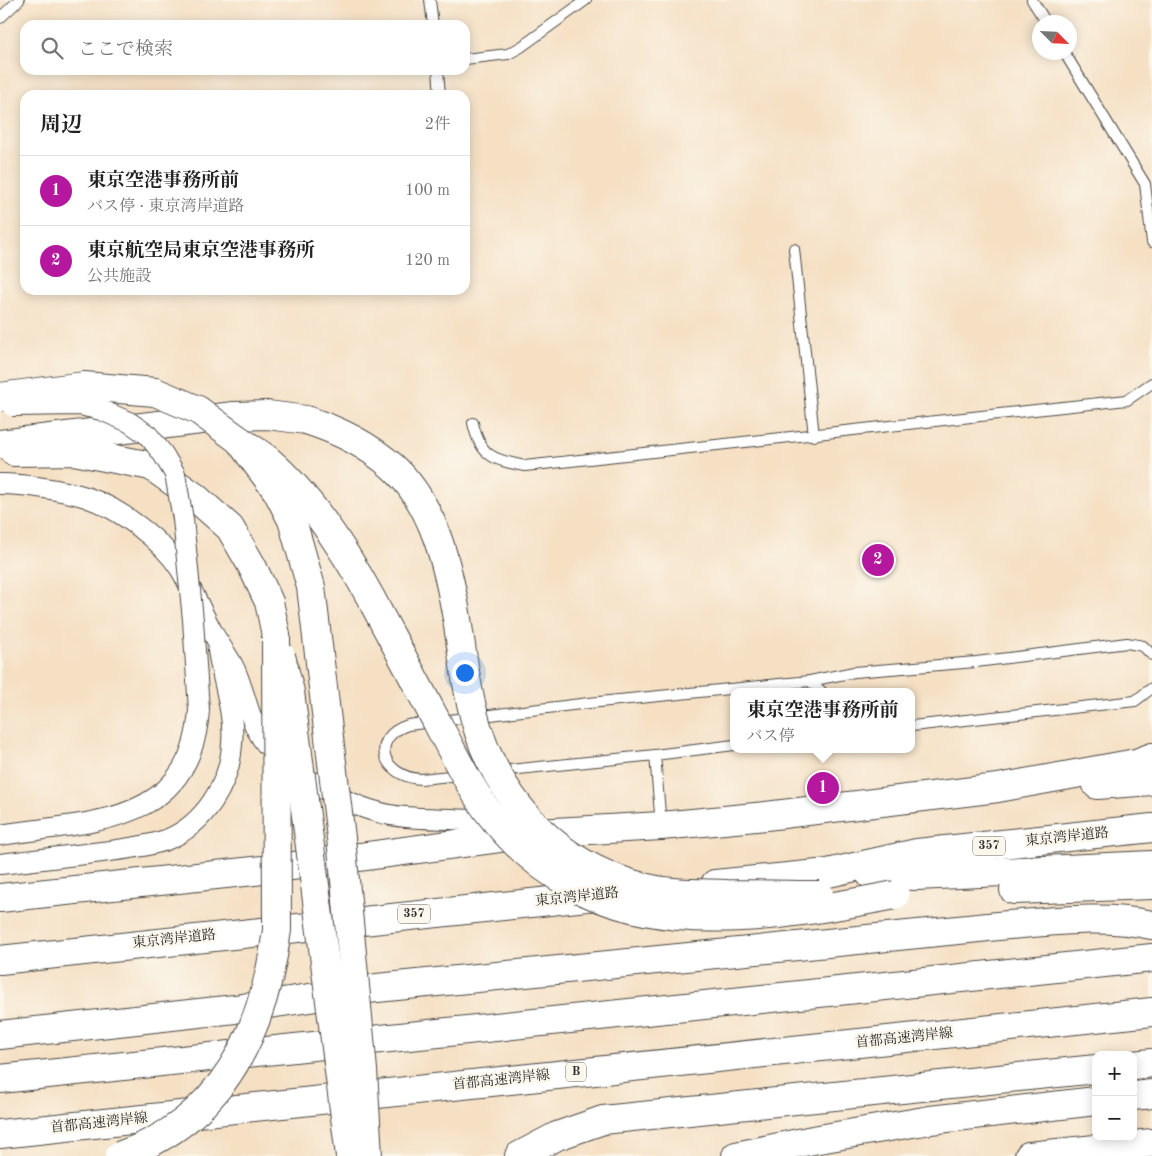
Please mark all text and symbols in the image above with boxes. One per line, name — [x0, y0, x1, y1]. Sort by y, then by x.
north arrow — [1032, 15, 1077, 60]
search box — [20, 20, 470, 75]
icon: search — [38, 34, 66, 62]
text: ここで検索 — [78, 41, 173, 60]
text: 周辺 — [40, 115, 82, 136]
text: 2件 — [425, 117, 450, 133]
text: 東京空港事務所前 — [87, 172, 239, 191]
text: 1 — [51, 183, 61, 199]
text: 100 m — [405, 183, 450, 199]
text: バス停 · 東京湾岸道路 — [87, 199, 244, 215]
text: 東京航空局東京空港事務所 — [87, 242, 315, 261]
text: 2 — [51, 253, 61, 269]
text: 120 m — [405, 253, 450, 269]
text: 公共施設 — [87, 269, 151, 285]
pin: 2 — [862, 541, 894, 579]
your location — [452, 660, 478, 686]
popup — [730, 688, 915, 753]
text: 東京空港事務所前 — [746, 702, 899, 721]
text: バス停 — [746, 729, 795, 745]
pin: 1 — [807, 769, 839, 807]
street label: 東京湾岸道路 — [1024, 825, 1110, 848]
road number: 357 — [973, 836, 1005, 856]
street label: 東京湾岸道路 — [534, 885, 620, 908]
road number: 357 — [398, 904, 430, 924]
street label: 東京湾岸道路 — [131, 927, 217, 950]
street label: 首都高速湾岸線 — [854, 1025, 953, 1050]
map controls — [1092, 1051, 1137, 1141]
button: + — [1092, 1051, 1137, 1096]
road number: B — [566, 1062, 586, 1082]
street label: 首都高速湾岸線 — [451, 1067, 550, 1092]
button: − — [1092, 1096, 1137, 1141]
street label: 首都高速湾岸線 — [49, 1110, 148, 1135]

